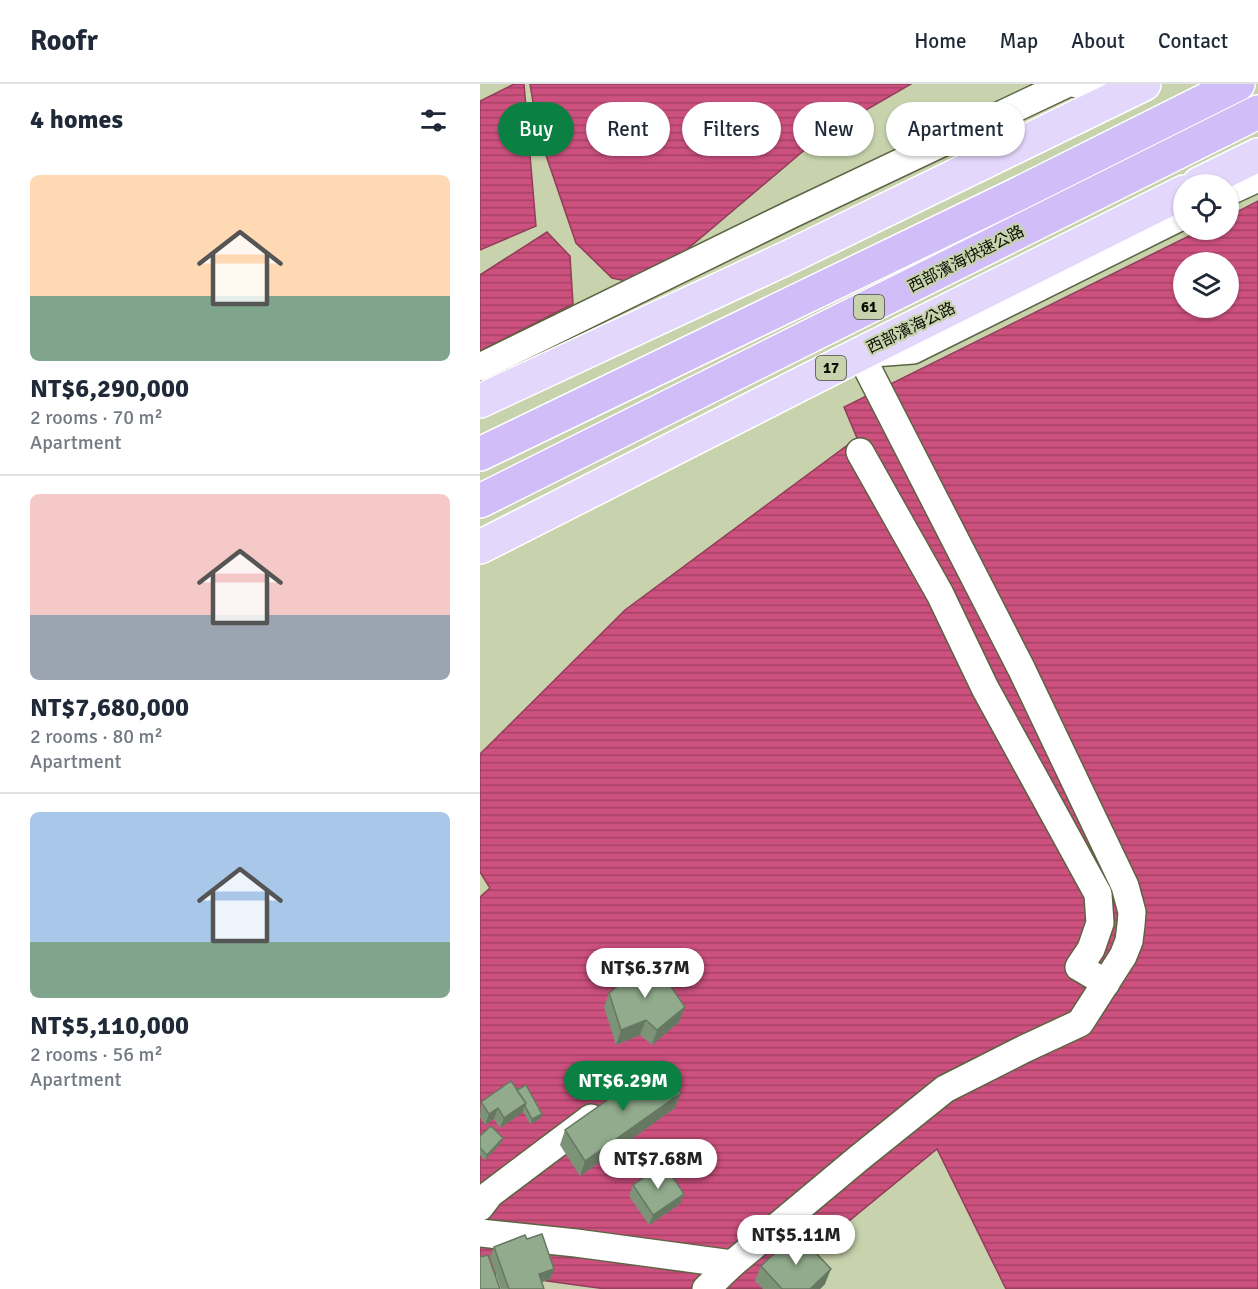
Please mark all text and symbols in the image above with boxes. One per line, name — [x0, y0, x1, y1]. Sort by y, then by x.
text: Roofr — [30, 24, 98, 58]
text: Home — [914, 28, 967, 54]
text: Map — [1000, 28, 1038, 54]
text: About — [1071, 28, 1125, 54]
text: Contact — [1158, 28, 1228, 54]
chip: Buy — [498, 102, 574, 156]
chip: Rent — [586, 102, 670, 156]
chip: Filters — [682, 102, 781, 156]
chip: New — [793, 102, 874, 156]
chip: Apartment — [886, 102, 1025, 156]
text: 4 homes — [30, 104, 123, 136]
icon: filters — [417, 104, 450, 137]
map controls — [1173, 174, 1239, 318]
button: locate — [1173, 174, 1239, 240]
icon: home — [186, 214, 294, 322]
street label: 西部濱海快速公路 — [904, 221, 1028, 297]
button: layers — [1173, 252, 1239, 318]
road number: 61 — [854, 295, 884, 319]
street label: 西部濱海公路 — [863, 298, 959, 358]
road number: 17 — [816, 356, 846, 380]
text: NT$6,290,000 — [30, 373, 189, 405]
text: 2 rooms · 70 m² — [30, 405, 163, 430]
text: Apartment — [30, 430, 122, 455]
icon: home — [186, 533, 294, 641]
text: NT$7,680,000 — [30, 692, 189, 724]
text: 2 rooms · 80 m² — [30, 724, 163, 749]
text: Apartment — [30, 749, 122, 774]
icon: home — [186, 851, 294, 959]
pin: NT$6.37M — [583, 948, 707, 999]
text: NT$6.37M — [600, 955, 690, 980]
text: NT$5,110,000 — [30, 1010, 189, 1042]
text: 2 rooms · 56 m² — [30, 1042, 163, 1067]
pin: NT$6.29M — [561, 1061, 685, 1112]
text: Apartment — [30, 1067, 122, 1092]
text: NT$6.29M — [578, 1068, 668, 1093]
pin: NT$7.68M — [596, 1139, 720, 1190]
text: NT$7.68M — [613, 1146, 703, 1171]
pin: NT$5.11M — [734, 1215, 858, 1266]
text: NT$5.11M — [751, 1222, 841, 1247]

